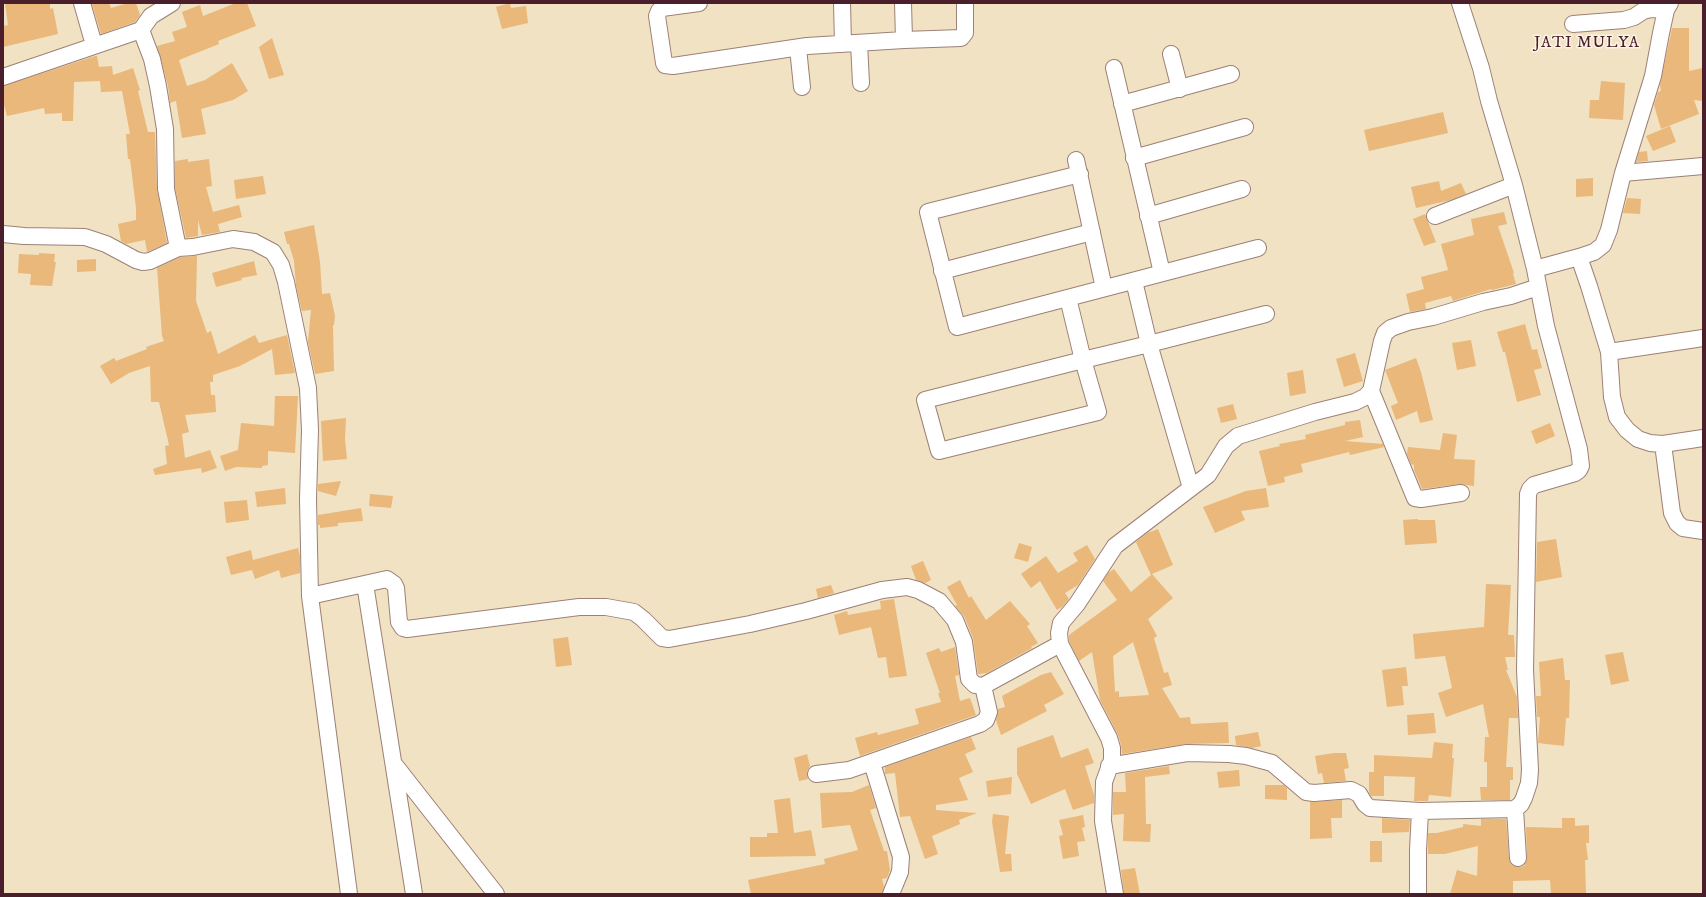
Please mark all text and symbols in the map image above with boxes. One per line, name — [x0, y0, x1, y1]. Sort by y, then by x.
district label: JATI MULYA — [1534, 34, 1640, 54]

